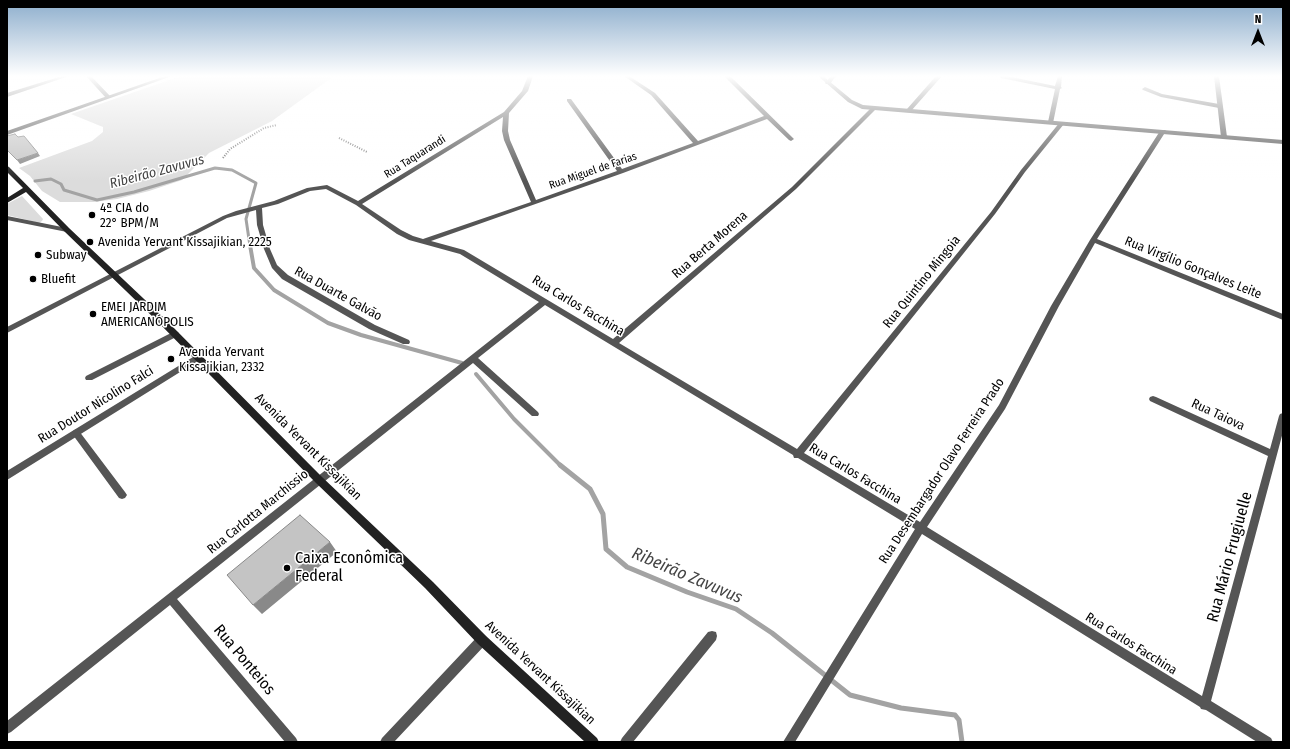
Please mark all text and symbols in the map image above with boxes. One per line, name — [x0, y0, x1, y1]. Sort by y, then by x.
north arrow — [1238, 12, 1278, 52]
text: N — [1255, 13, 1261, 26]
street label: Rua Taquarandi — [382, 133, 448, 181]
street label: Rua Miguel de Farias — [547, 150, 639, 192]
water label: Ribeirão Zavuvus — [108, 151, 206, 193]
place label: 4ª CIA do 22° BPM/M — [100, 200, 159, 231]
street label: Rua Berta Morena — [669, 208, 751, 282]
marker: 4ª CIA do 22° BPM/M — [87, 210, 97, 220]
street label: Rua Quintino Mingoia — [880, 233, 964, 331]
street label: Rua Virgílio Gonçalves Leite — [1122, 233, 1264, 303]
place label: Avenida Yervant Kissajikian, 2225 — [98, 234, 272, 250]
marker: Avenida Yervant Kissajikian, 2225 — [85, 237, 95, 247]
place label: Subway — [46, 247, 86, 263]
marker: Subway — [33, 250, 43, 260]
street label: Rua Duarte Galvão — [291, 263, 385, 325]
place label: Bluefit — [41, 271, 76, 287]
street label: Rua Carlos Facchina — [529, 272, 627, 340]
marker: Bluefit — [28, 274, 38, 284]
place label: EMEI JARDIM AMERICANÓPOLIS — [101, 299, 194, 330]
marker: EMEI JARDIM AMERICANÓPOLIS — [88, 309, 98, 319]
place label: Avenida Yervant Kissajikian, 2332 — [179, 344, 264, 375]
marker: Avenida Yervant Kissajikian, 2332 — [166, 354, 176, 364]
street label: Rua Doutor Nicolino Falci — [35, 363, 157, 447]
street label: Rua Desembargador Olavo Ferreira Prado — [876, 375, 1008, 567]
street label: Avenida Yervant Kissajikian — [251, 390, 365, 504]
street label: Rua Taiova — [1189, 396, 1247, 434]
street label: Rua Carlos Facchina — [806, 440, 904, 508]
street label: Rua Carlotta Marchissio — [204, 467, 312, 557]
street label: Rua Mário Frugiuelle — [1203, 490, 1257, 624]
water label: Ribeirão Zavuvus — [629, 544, 745, 608]
place label: Caixa Econômica Federal — [295, 549, 403, 587]
marker: Caixa Econômica Federal — [282, 563, 292, 573]
street label: Rua Carlos Facchina — [1082, 610, 1180, 678]
street label: Avenida Yervant Kissajikian — [482, 618, 598, 728]
street label: Rua Ponteios — [209, 621, 279, 699]

